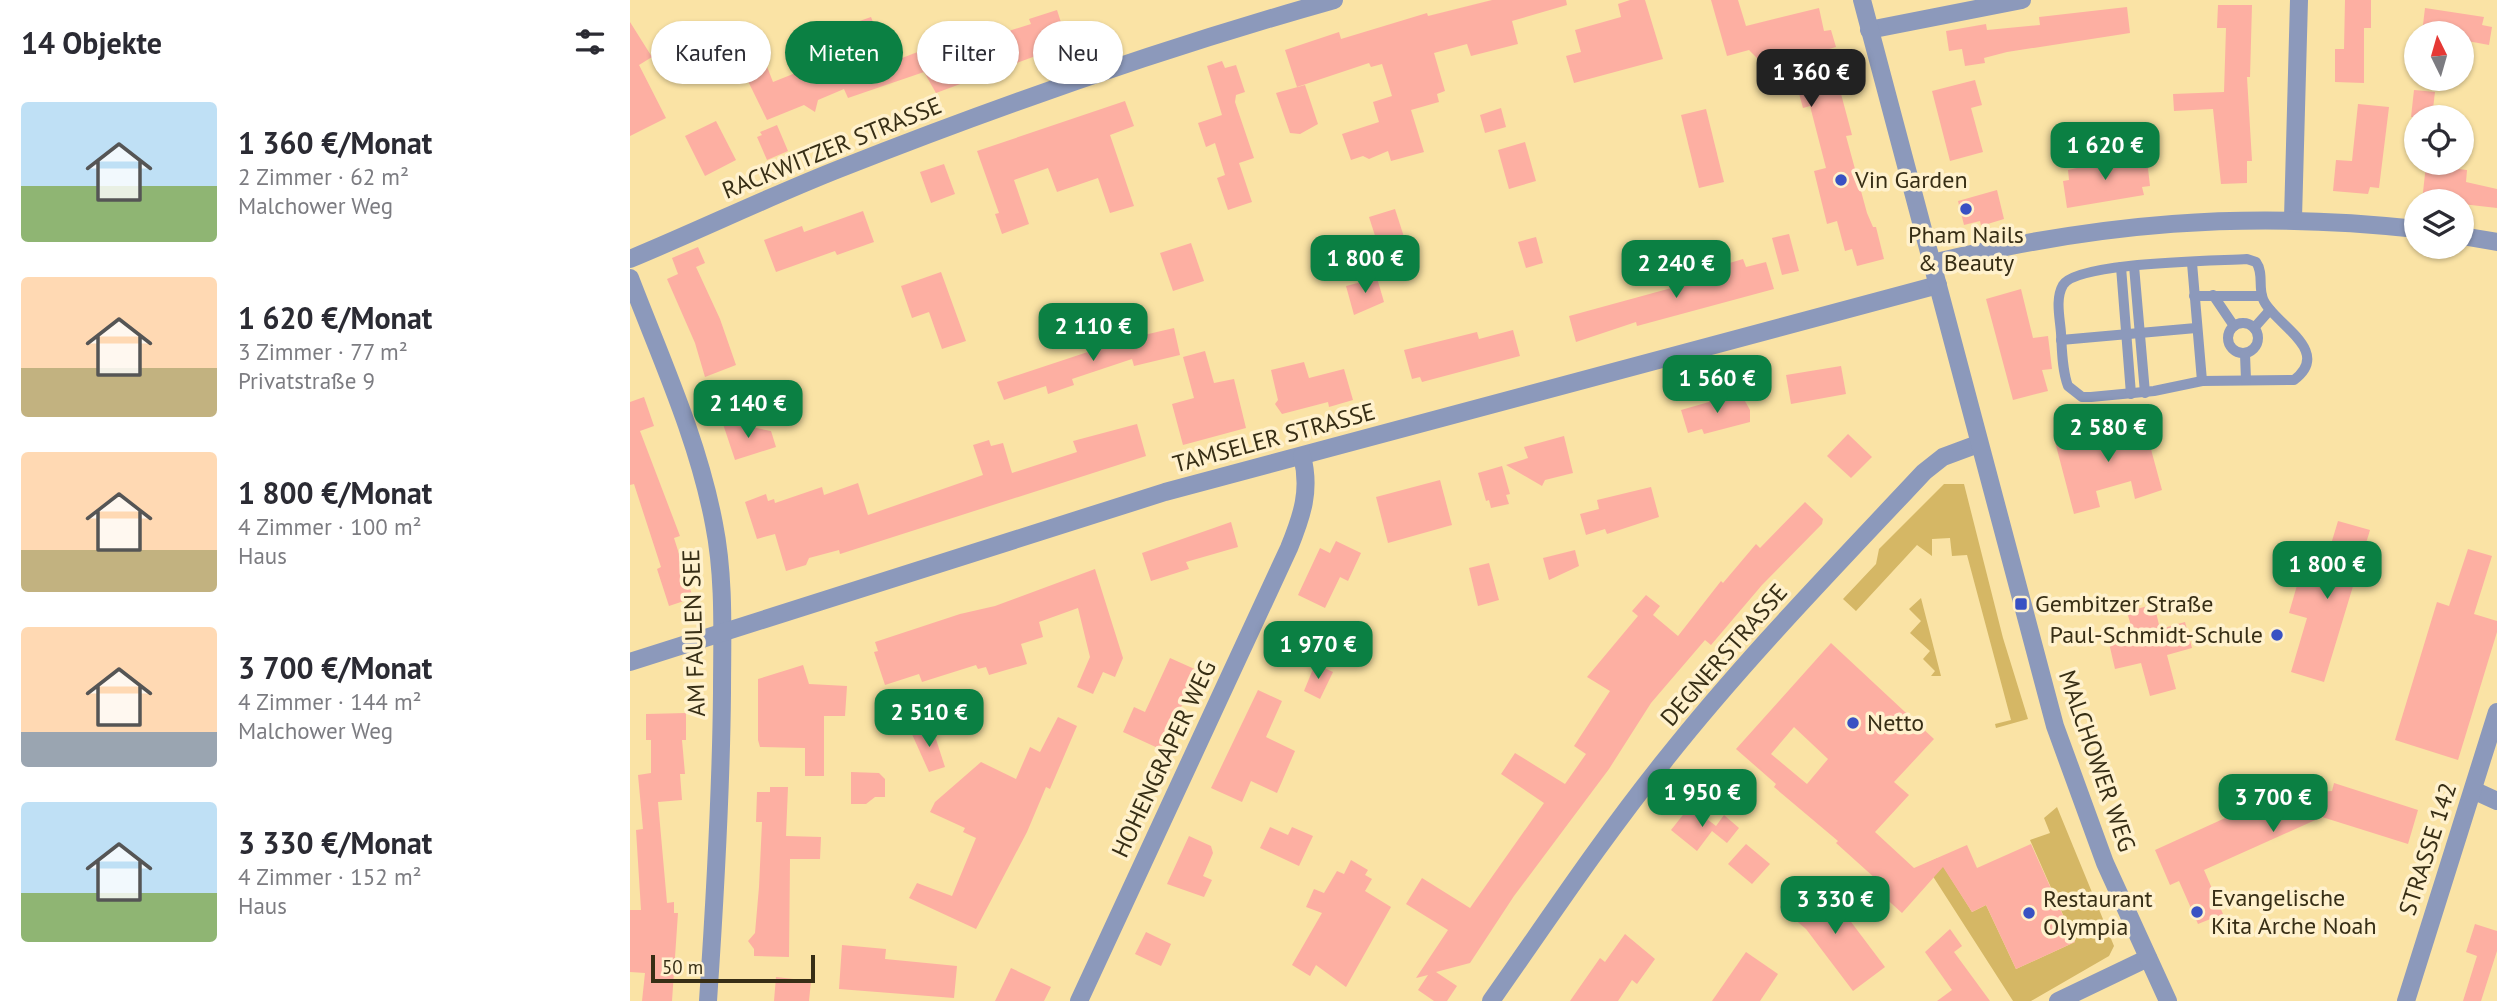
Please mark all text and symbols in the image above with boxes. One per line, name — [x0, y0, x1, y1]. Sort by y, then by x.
chip: Kaufen — [651, 21, 771, 84]
chip: Mieten — [785, 21, 903, 84]
chip: Filter — [917, 21, 1019, 84]
chip: Neu — [1033, 21, 1123, 84]
north arrow — [2404, 21, 2474, 91]
map controls — [2404, 21, 2474, 259]
text: 14 Objekte — [21, 23, 162, 62]
icon: filters — [571, 23, 609, 61]
pin: 1 360 € — [1746, 50, 1876, 109]
text: 1 360 € — [1773, 57, 1849, 86]
street label: RACKWITZER STRASSE — [718, 89, 946, 206]
button: locate — [2404, 105, 2474, 175]
pin: 1 620 € — [2040, 122, 2170, 182]
text: 1 360 €/Monat — [238, 123, 432, 162]
icon: home — [77, 130, 161, 214]
text: 1 620 € — [2067, 130, 2143, 159]
text: 2 Zimmer · 62 m² — [238, 162, 409, 191]
place label: Vin Garden — [1854, 164, 1968, 195]
marker: Vin Garden — [1833, 172, 1849, 188]
button: layers — [2404, 189, 2474, 259]
text: Malchower Weg — [238, 191, 393, 220]
marker: Pham Nails & Beauty — [1958, 201, 1974, 217]
place label: Pham Nails & Beauty — [1908, 219, 2024, 278]
pin: 1 800 € — [1300, 236, 1430, 295]
pin: 2 240 € — [1611, 240, 1741, 300]
text: 1 800 € — [1327, 243, 1403, 272]
text: 2 240 € — [1638, 248, 1714, 277]
text: 1 620 €/Monat — [238, 298, 432, 337]
pin: 2 110 € — [1028, 304, 1158, 363]
icon: home — [77, 305, 161, 389]
text: 2 110 € — [1055, 311, 1131, 340]
text: 3 Zimmer · 77 m² — [238, 337, 408, 366]
pin: 1 560 € — [1652, 356, 1782, 415]
text: 1 560 € — [1679, 363, 1755, 392]
text: Privatstraße 9 — [238, 366, 375, 395]
pin: 2 140 € — [683, 380, 813, 440]
text: 2 140 € — [710, 388, 786, 417]
street label: TAMSELER STRASSE — [1169, 396, 1379, 479]
pin: 2 580 € — [2043, 405, 2173, 464]
text: 2 580 € — [2070, 412, 2146, 441]
text: 1 800 €/Monat — [238, 473, 432, 512]
icon: home — [77, 480, 161, 564]
text: 4 Zimmer · 100 m² — [238, 512, 422, 541]
text: Haus — [238, 541, 287, 570]
pin: 1 800 € — [2262, 542, 2392, 601]
street label: AM FAULEN SEE — [675, 549, 712, 717]
text: 1 800 € — [2289, 549, 2365, 578]
street label: DEGNERSTRASSE — [1653, 577, 1794, 732]
place label: Gembitzer Straße — [2035, 588, 2213, 619]
marker: Gembitzer Straße — [2013, 596, 2029, 612]
place label: Paul-Schmidt-Schule — [2050, 619, 2263, 650]
pin: 1 970 € — [1253, 622, 1383, 681]
marker: Paul-Schmidt-Schule — [2269, 627, 2285, 643]
text: 1 970 € — [1280, 629, 1356, 658]
text: 3 700 €/Monat — [238, 648, 432, 687]
icon: home — [77, 655, 161, 739]
street label: HOHENGRAPER WEG — [1104, 655, 1223, 862]
street label: MALCHOWER WEG — [2052, 666, 2143, 856]
text: 4 Zimmer · 144 m² — [238, 687, 422, 716]
pin: 2 510 € — [864, 690, 994, 749]
text: 2 510 € — [891, 697, 967, 726]
place label: Netto — [1867, 707, 1924, 738]
marker: Netto — [1845, 715, 1861, 731]
text: Malchower Weg — [238, 716, 393, 745]
pin: 1 950 € — [1637, 770, 1767, 829]
pin: 3 700 € — [2208, 774, 2338, 834]
text: 1 950 € — [1664, 777, 1740, 806]
street label: STRASSE 142 — [2391, 779, 2464, 919]
text: 3 700 € — [2235, 782, 2311, 811]
text: 3 330 €/Monat — [238, 823, 432, 862]
icon: home — [77, 830, 161, 914]
text: 4 Zimmer · 152 m² — [238, 862, 422, 891]
pin: 3 330 € — [1770, 876, 1900, 936]
place label: Evangelische Kita Arche Noah — [2211, 882, 2377, 941]
place label: Restaurant Olympia — [2043, 883, 2153, 942]
text: 3 330 € — [1797, 884, 1873, 913]
text: Haus — [238, 891, 287, 920]
marker: Evangelische Kita Arche Noah — [2189, 904, 2205, 920]
marker: Restaurant Olympia — [2021, 905, 2037, 921]
scale bar — [651, 952, 816, 984]
text: 50 m — [662, 955, 703, 979]

